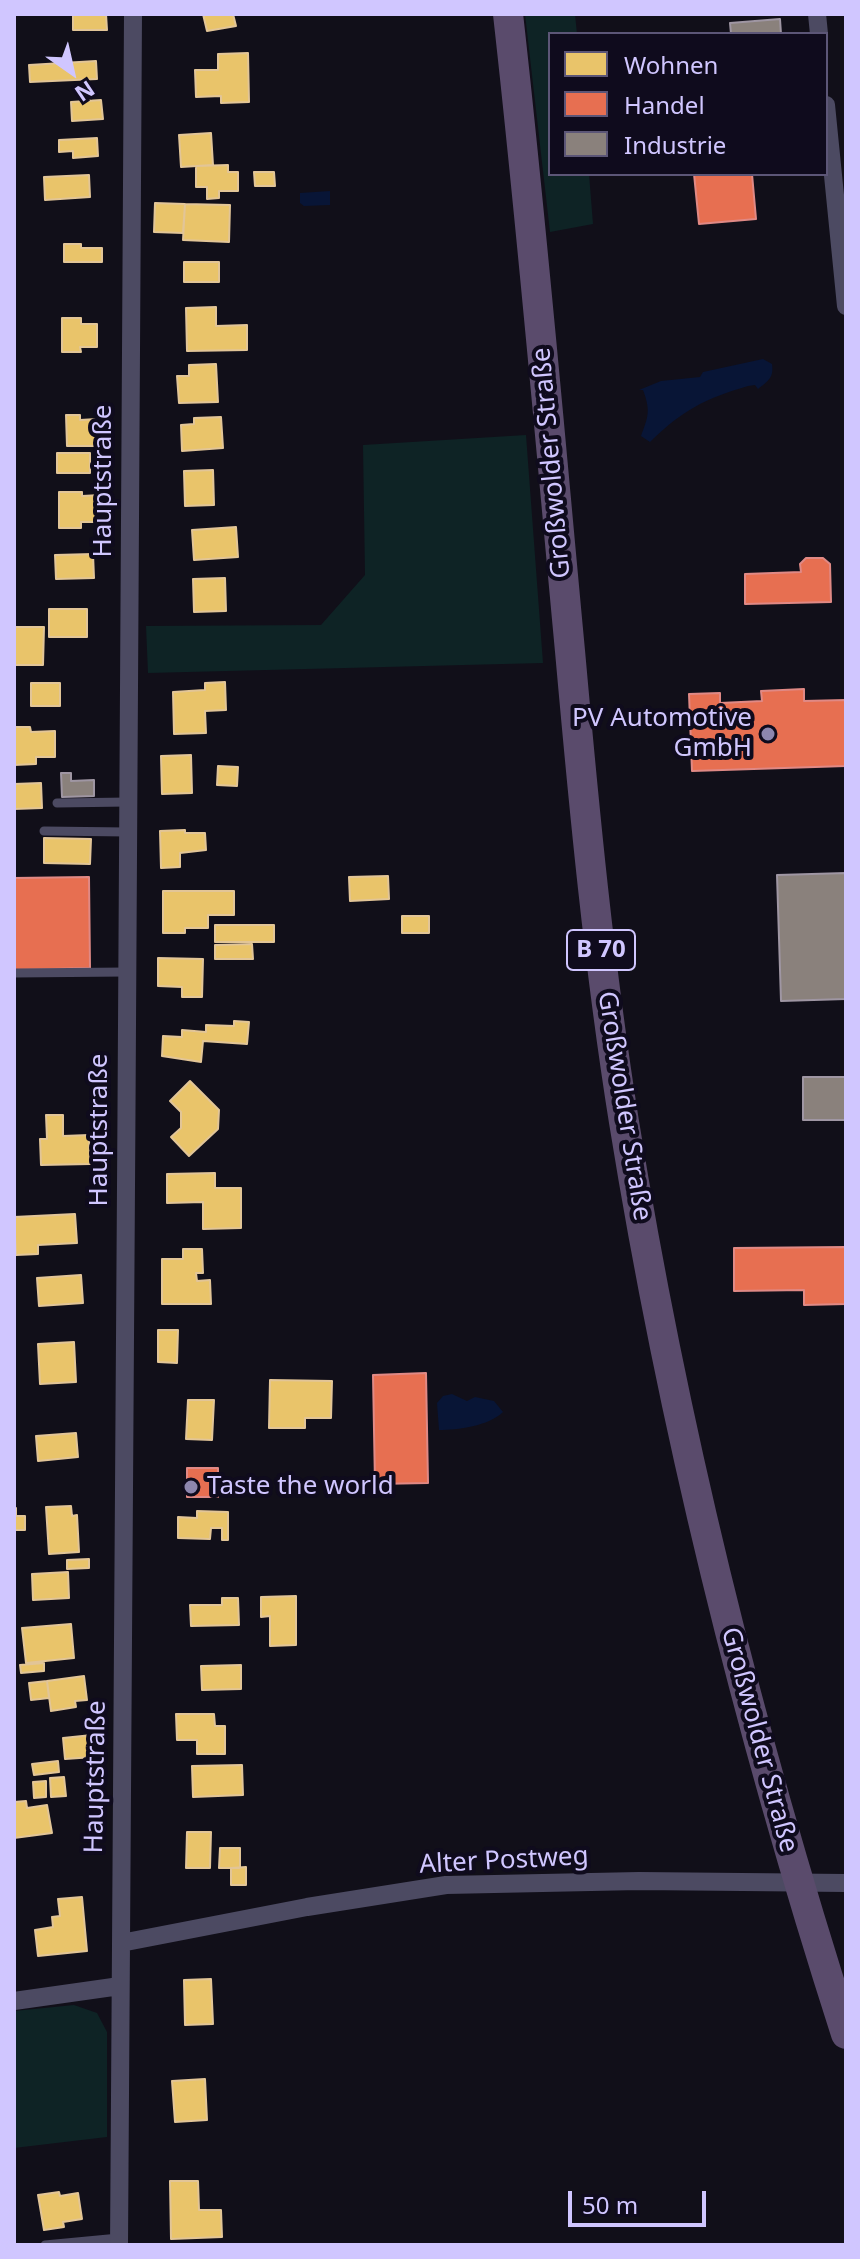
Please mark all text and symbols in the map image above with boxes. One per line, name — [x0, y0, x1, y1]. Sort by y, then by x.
north arrow — [32, 32, 112, 112]
legend — [548, 32, 828, 176]
text: Wohnen — [624, 48, 718, 81]
text: N — [70, 74, 101, 109]
text: Handel — [624, 88, 705, 121]
text: Industrie — [624, 128, 726, 161]
street label: Großwolder Straße — [526, 346, 578, 580]
street label: Hauptstraße — [88, 404, 120, 558]
place label: PV Automotive GmbH — [572, 703, 752, 764]
marker: PV Automotive GmbH — [759, 725, 777, 743]
road number: B 70 — [567, 930, 635, 970]
street label: Großwolder Straße — [590, 989, 658, 1223]
street label: Hauptstraße — [84, 1053, 116, 1207]
place label: Taste the world — [207, 1471, 394, 1503]
marker: Taste the world — [182, 1478, 200, 1496]
street label: Großwolder Straße — [714, 1624, 804, 1856]
street label: Hauptstraße — [79, 1700, 113, 1854]
street label: Alter Postweg — [419, 1841, 589, 1881]
scale bar — [572, 2175, 710, 2225]
text: 50 m — [582, 2188, 638, 2221]

